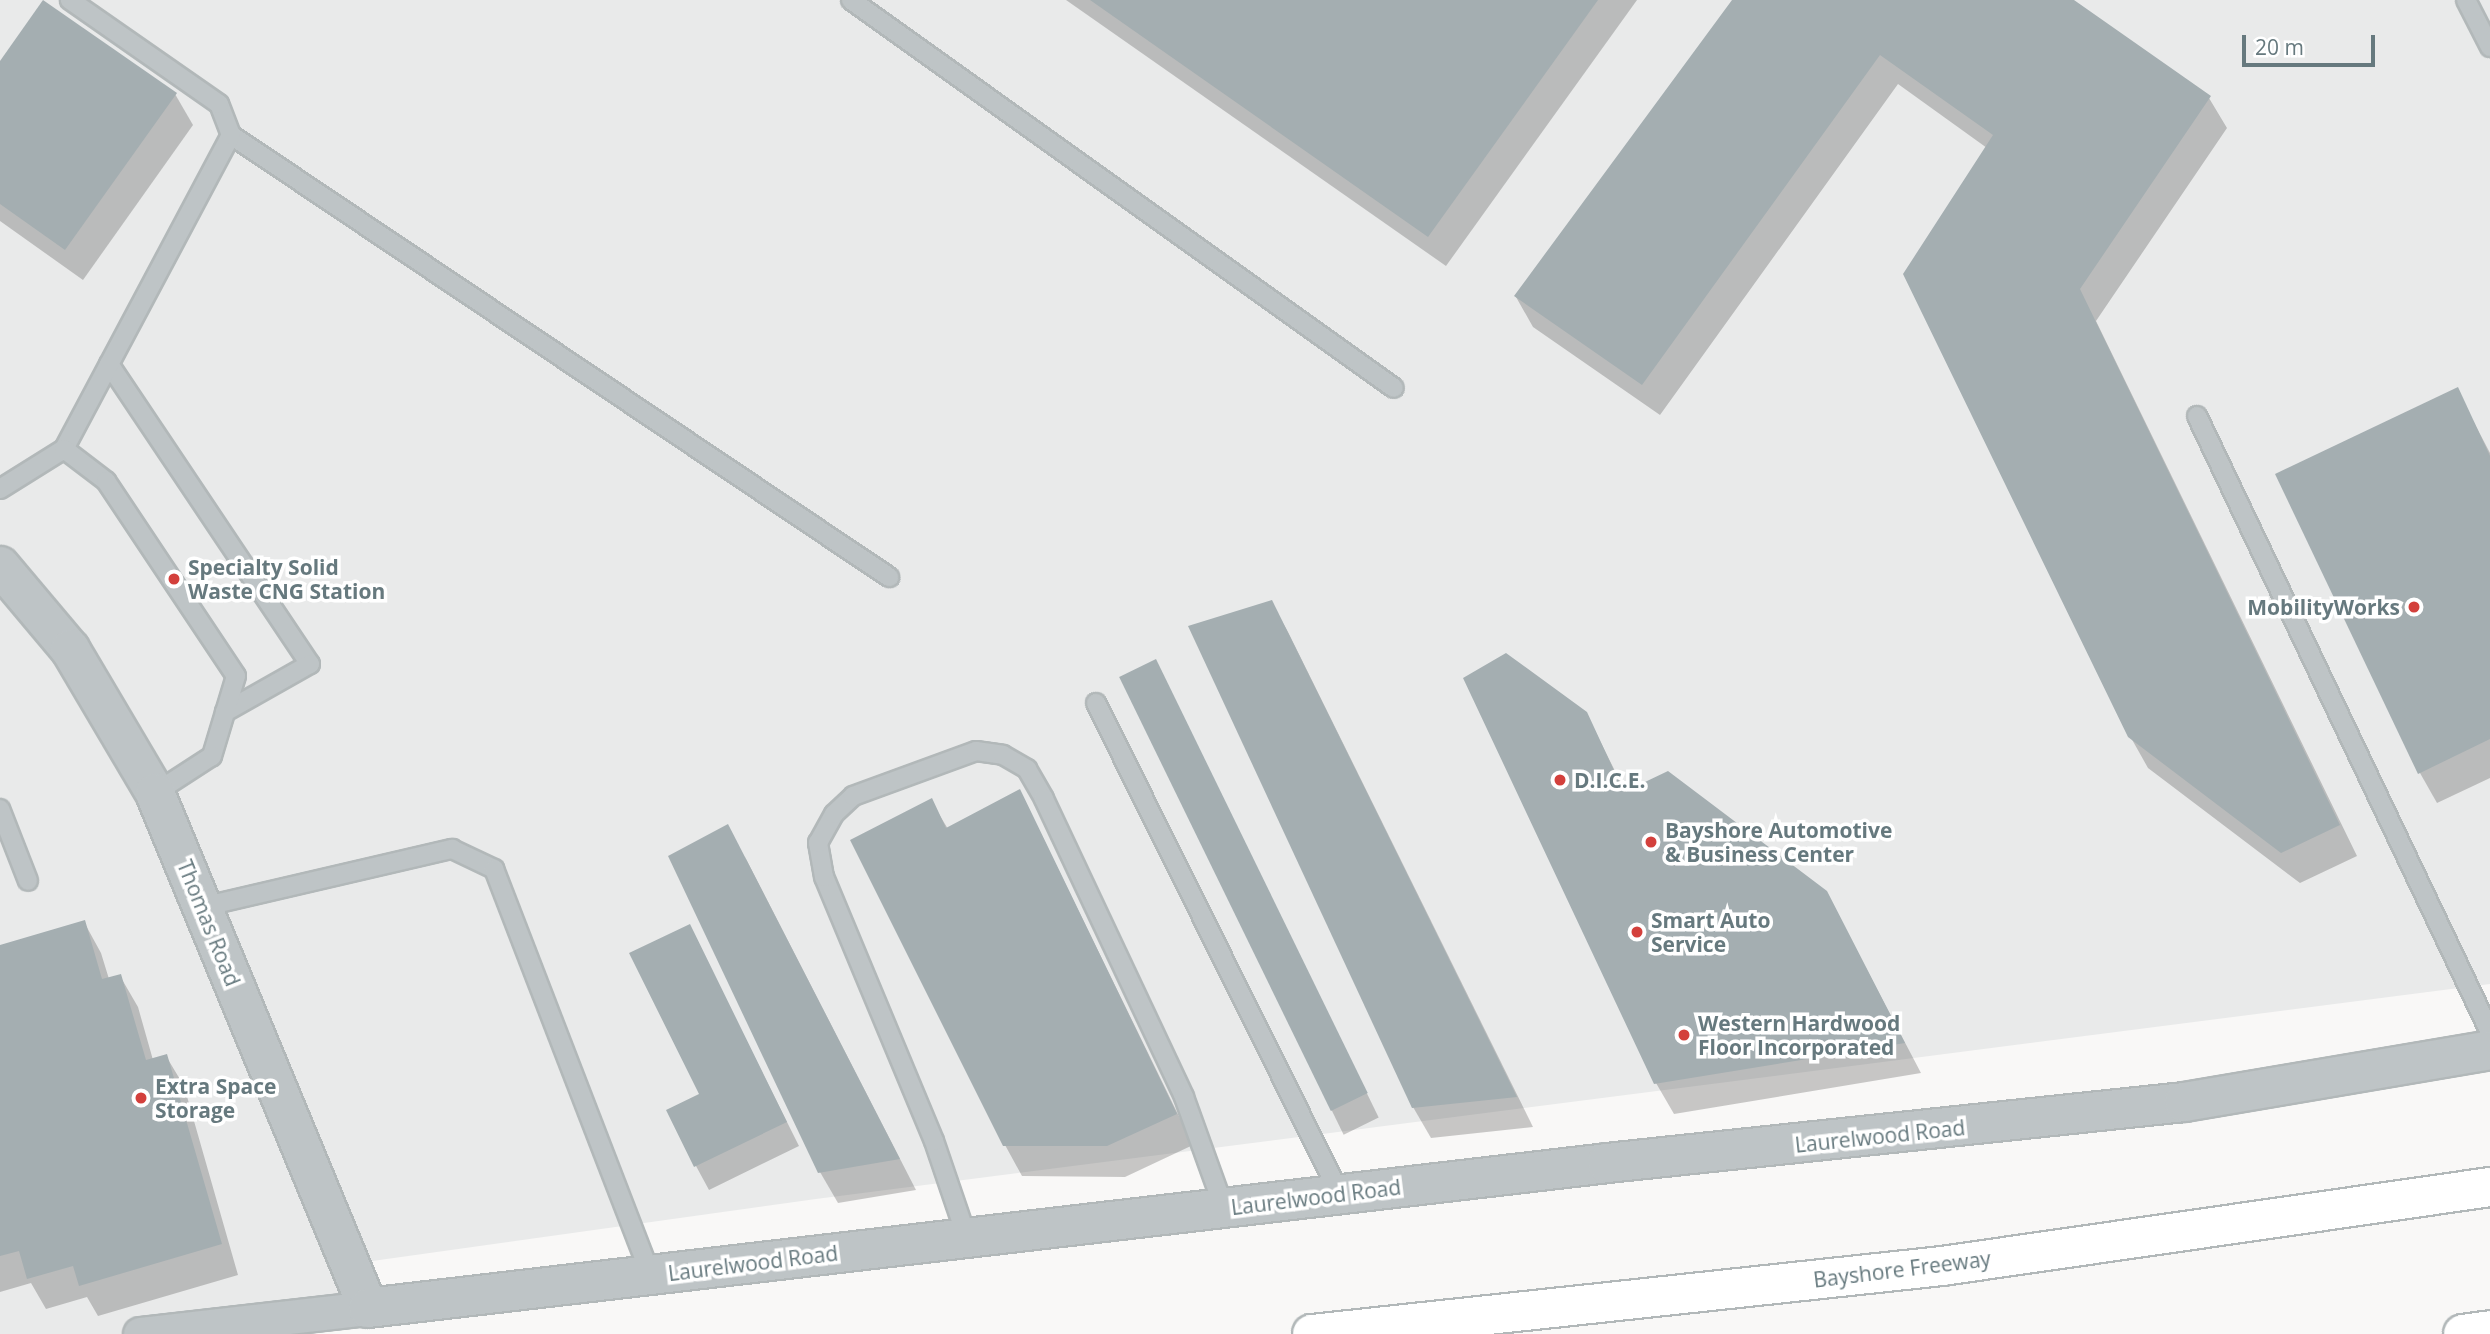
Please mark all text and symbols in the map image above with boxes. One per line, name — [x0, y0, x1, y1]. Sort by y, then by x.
scale bar — [2245, 21, 2378, 65]
text: 20 m — [2255, 33, 2304, 61]
place label: Specialty Solid Waste CNG Station — [188, 554, 385, 604]
marker: Specialty Solid Waste CNG Station — [166, 571, 182, 587]
place label: MobilityWorks — [2247, 594, 2400, 620]
marker: MobilityWorks — [2406, 599, 2422, 615]
place label: D.I.C.E. — [1574, 767, 1646, 793]
marker: D.I.C.E. — [1552, 772, 1568, 788]
place label: Bayshore Automotive & Business Center — [1665, 817, 1892, 867]
marker: Bayshore Automotive & Business Center — [1643, 834, 1659, 850]
street label: Thomas Road — [172, 856, 246, 990]
place label: Smart Auto Service — [1651, 907, 1770, 957]
marker: Smart Auto Service — [1629, 924, 1645, 940]
place label: Western Hardwood Floor Incorporated — [1698, 1010, 1900, 1060]
marker: Western Hardwood Floor Incorporated — [1676, 1027, 1692, 1043]
place label: Extra Space Storage — [155, 1073, 276, 1123]
marker: Extra Space Storage — [133, 1090, 149, 1106]
street label: Laurelwood Road — [1794, 1115, 1966, 1157]
street label: Laurelwood Road — [1230, 1174, 1402, 1220]
street label: Laurelwood Road — [667, 1240, 839, 1286]
street label: Bayshore Freeway — [1812, 1246, 1992, 1292]

